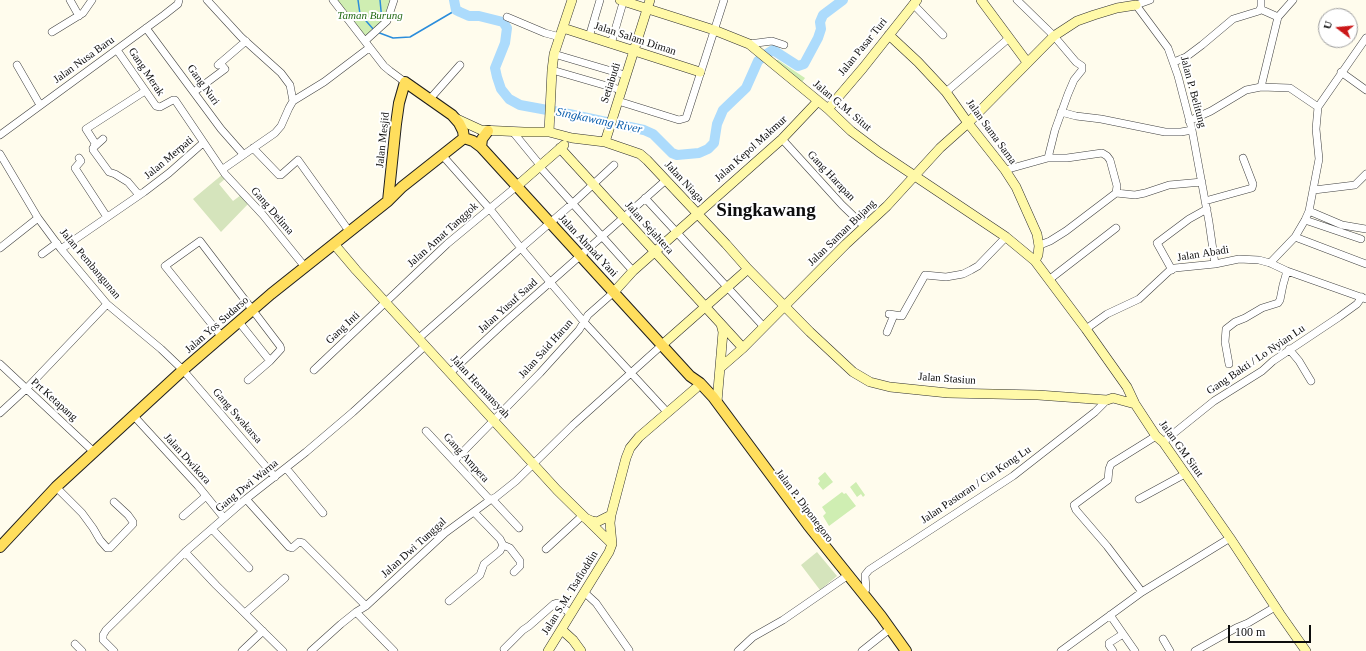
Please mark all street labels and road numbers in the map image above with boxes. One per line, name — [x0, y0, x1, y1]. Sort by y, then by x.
street label: Jalan Pasar Turi — [836, 15, 890, 79]
street label: Jalan Salam Diman — [592, 20, 678, 58]
street label: Jalan Nusa Baru — [51, 33, 117, 87]
street label: Gang Merak — [125, 45, 167, 99]
street label: Jalan P. Belitung — [1177, 55, 1209, 129]
street label: Setiabudi — [598, 61, 624, 105]
street label: Gang Nuri — [184, 62, 222, 108]
street label: Jalan G.M. Situt — [810, 78, 874, 134]
street label: Jalan Sama Sama — [963, 97, 1019, 167]
street label: Jalan Mesjid — [374, 112, 392, 168]
street label: Jalan Kepol Makmur — [712, 113, 790, 185]
street label: Jalan Merpati — [142, 134, 196, 182]
street label: Gang Harapan — [804, 148, 858, 204]
street label: Jalan Niaga — [662, 159, 706, 205]
street label: Gang Delima — [248, 184, 296, 238]
street label: Jalan Saman Bujang — [805, 197, 879, 269]
street label: Jalan Sejahtera — [622, 199, 676, 257]
street label: Jalan Amat Tanggok — [405, 200, 481, 270]
street label: Jalan Ahmad Yani — [556, 212, 620, 280]
street label: Jalan Pembangunan — [57, 226, 123, 302]
street label: Jalan Abadi — [1176, 243, 1230, 265]
street label: Jalan Yusuf Saad — [476, 276, 540, 336]
street label: Jalan Yos Sudarso — [182, 294, 252, 356]
street label: Gang Inti — [323, 309, 363, 347]
street label: Jalan Said Harun — [516, 317, 576, 381]
street label: Gang Bakti / Lo Nyian Lu — [1204, 322, 1308, 398]
street label: Jalan Hermansyah — [448, 353, 512, 421]
street label: Jalan Stasiun — [918, 370, 976, 388]
street label: Prt Ketapang — [28, 376, 80, 424]
street label: Gang Swakarsa — [209, 386, 265, 446]
street label: Jalan GM Situt — [1156, 418, 1206, 480]
street label: Jalan Dwikora — [161, 431, 213, 487]
street label: Gang Ampera — [440, 431, 492, 485]
street label: Jalan Pastoran / Cin Kong Lu — [918, 443, 1034, 527]
street label: Gang Dwi Warna — [213, 457, 281, 515]
street label: Jalan P. Diponegoro — [772, 467, 836, 545]
street label: Jalan Dwi Tunggal — [379, 515, 449, 581]
street label: Jalan S.M. Tsafioddin — [539, 549, 601, 637]

